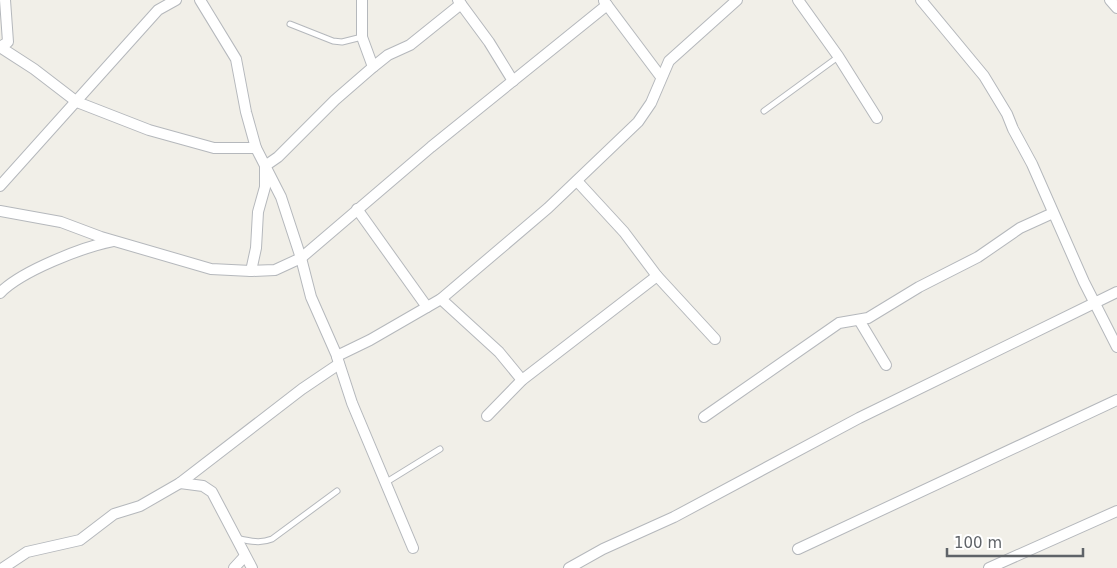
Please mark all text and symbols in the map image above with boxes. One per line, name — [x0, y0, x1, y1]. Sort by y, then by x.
scale bar — [947, 526, 1083, 558]
text: 100 m — [954, 534, 1002, 552]

